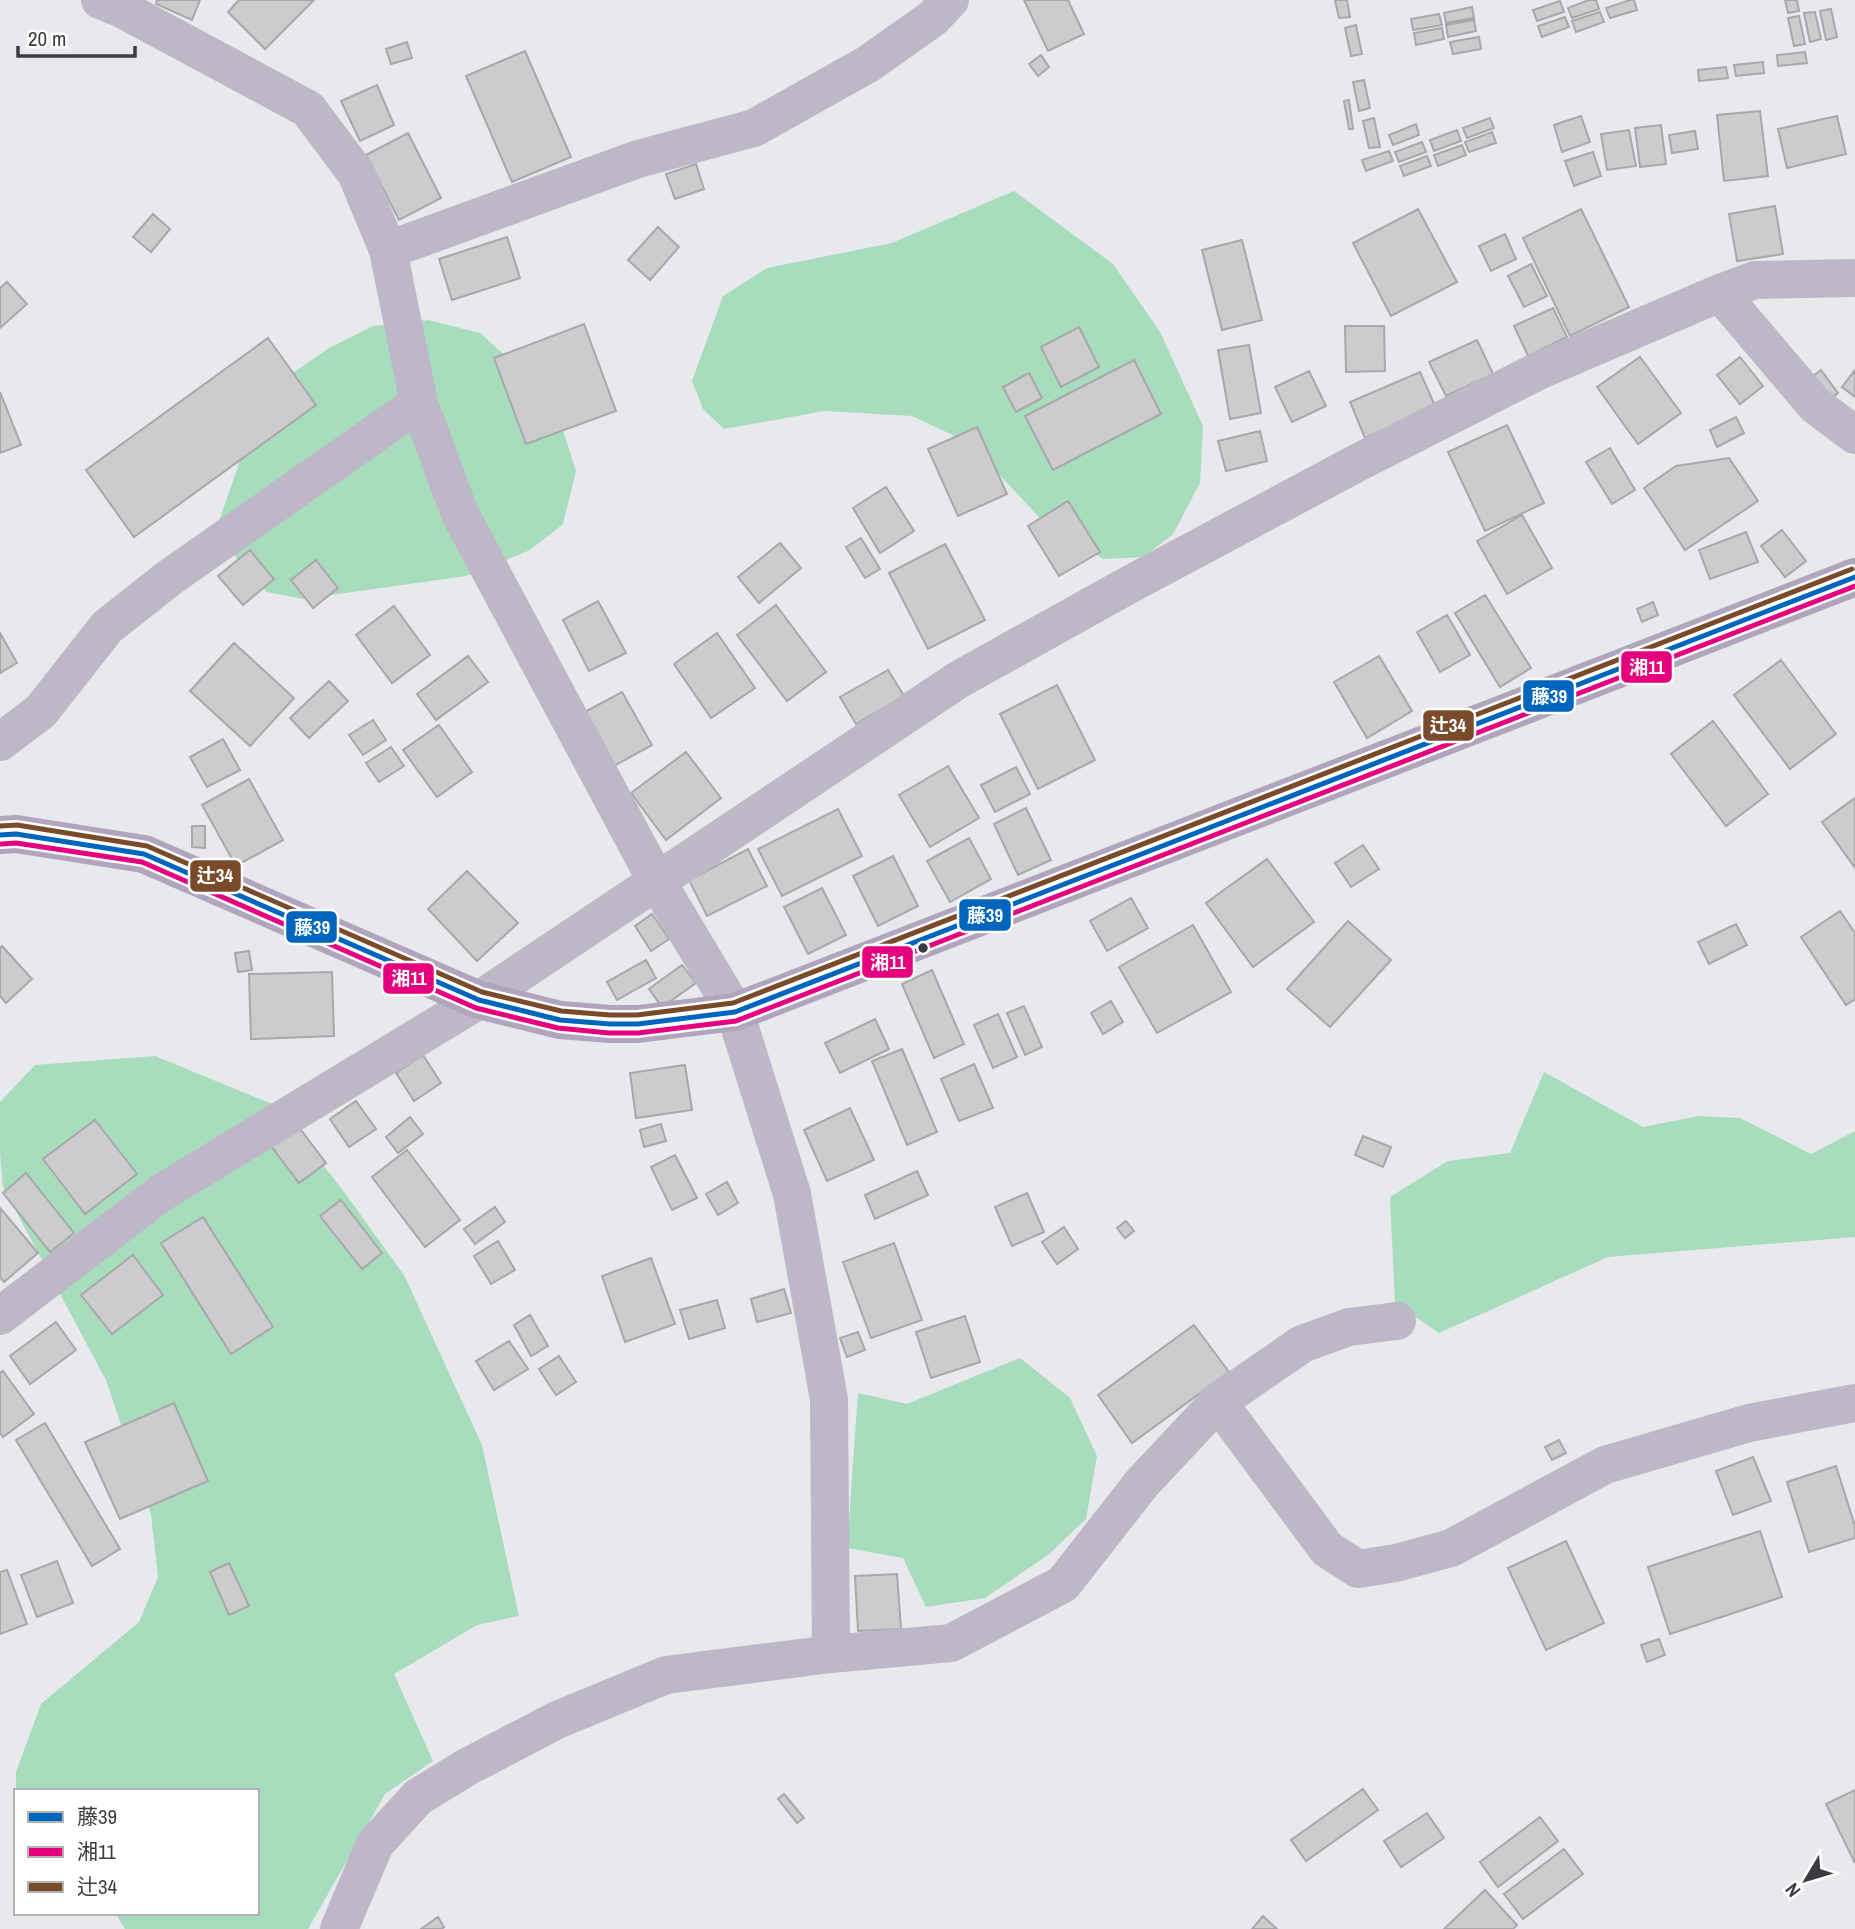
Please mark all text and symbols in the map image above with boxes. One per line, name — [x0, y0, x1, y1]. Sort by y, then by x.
scale bar — [18, 14, 135, 58]
text: 20 m — [28, 24, 66, 53]
line badge: 湘11 — [1620, 650, 1673, 684]
text: 湘11 — [1629, 654, 1665, 680]
line badge: 藤39 — [1522, 679, 1575, 713]
text: 藤39 — [1531, 683, 1568, 709]
line badge: 辻34 — [1422, 709, 1475, 742]
text: 辻34 — [1430, 712, 1467, 738]
line badge: 辻34 — [189, 859, 242, 893]
text: 辻34 — [197, 862, 234, 888]
line badge: 藤39 — [958, 898, 1012, 932]
text: 藤39 — [967, 902, 1004, 928]
line badge: 藤39 — [285, 910, 338, 944]
text: 藤39 — [294, 914, 331, 940]
unlabelled marker — [916, 941, 930, 955]
line badge: 湘11 — [861, 945, 914, 979]
text: 湘11 — [870, 949, 906, 975]
line badge: 湘11 — [382, 962, 435, 995]
text: 湘11 — [391, 965, 427, 991]
legend — [14, 1789, 259, 1915]
text: 藤39 — [77, 1802, 117, 1831]
text: 湘11 — [77, 1837, 116, 1866]
north arrow — [1771, 1845, 1841, 1915]
text: 辻34 — [77, 1872, 118, 1901]
text: N — [1779, 1878, 1806, 1903]

